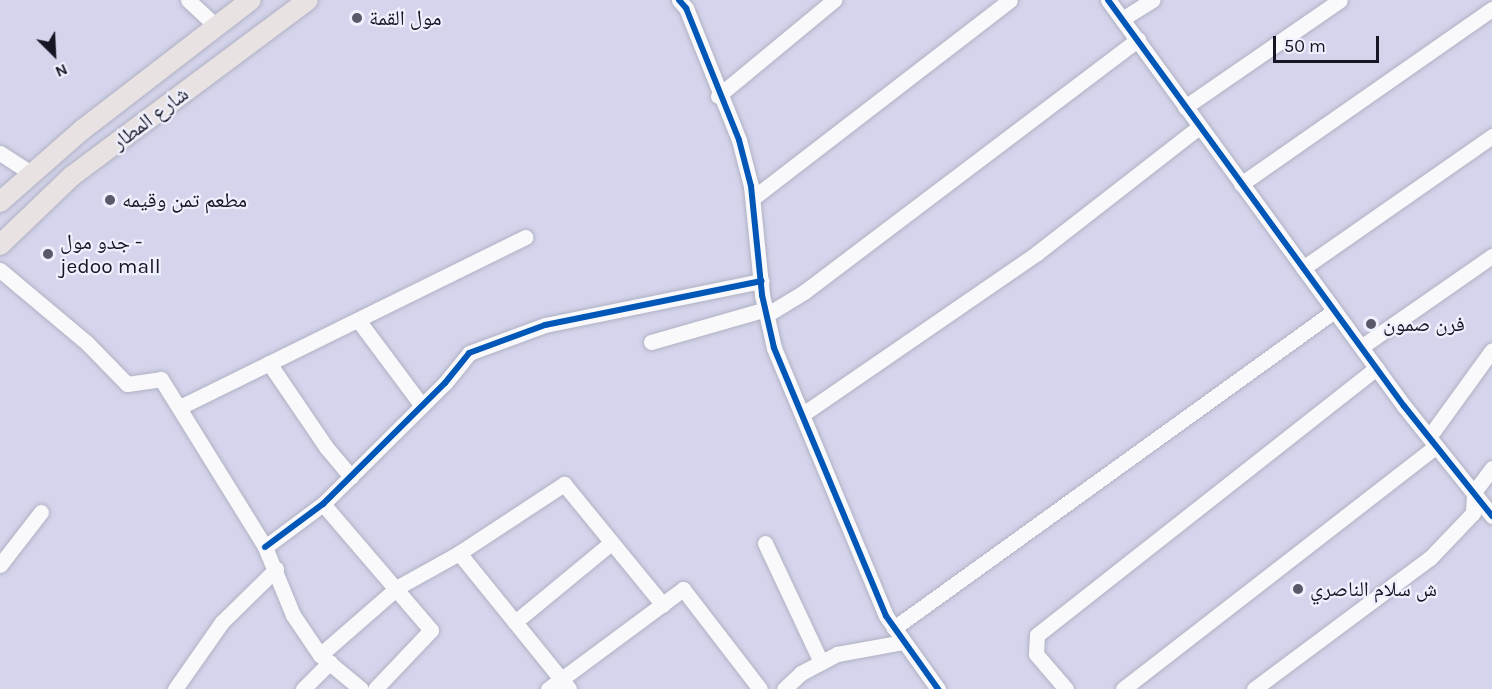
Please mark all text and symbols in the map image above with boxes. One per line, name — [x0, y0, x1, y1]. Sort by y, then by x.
place label: مول القمة — [369, 5, 442, 31]
marker: مول القمة — [350, 11, 364, 25]
north arrow — [24, 24, 84, 84]
scale bar — [1276, 24, 1382, 62]
text: 50 m — [1284, 35, 1326, 57]
text: N — [52, 60, 71, 82]
street label: شارع المطار — [107, 81, 193, 155]
place label: مطعم تمن وقيمه — [122, 187, 247, 213]
marker: مطعم تمن وقيمه — [103, 193, 117, 207]
place label: جدو مول - jedoo mall — [60, 229, 161, 279]
marker: جدو مول - jedoo mall — [41, 247, 55, 261]
place label: فرن صمون — [1383, 311, 1465, 337]
marker: فرن صمون — [1364, 317, 1378, 331]
place label: ش سلام الناصري — [1310, 576, 1437, 602]
marker: ش سلام الناصري — [1291, 582, 1305, 596]

